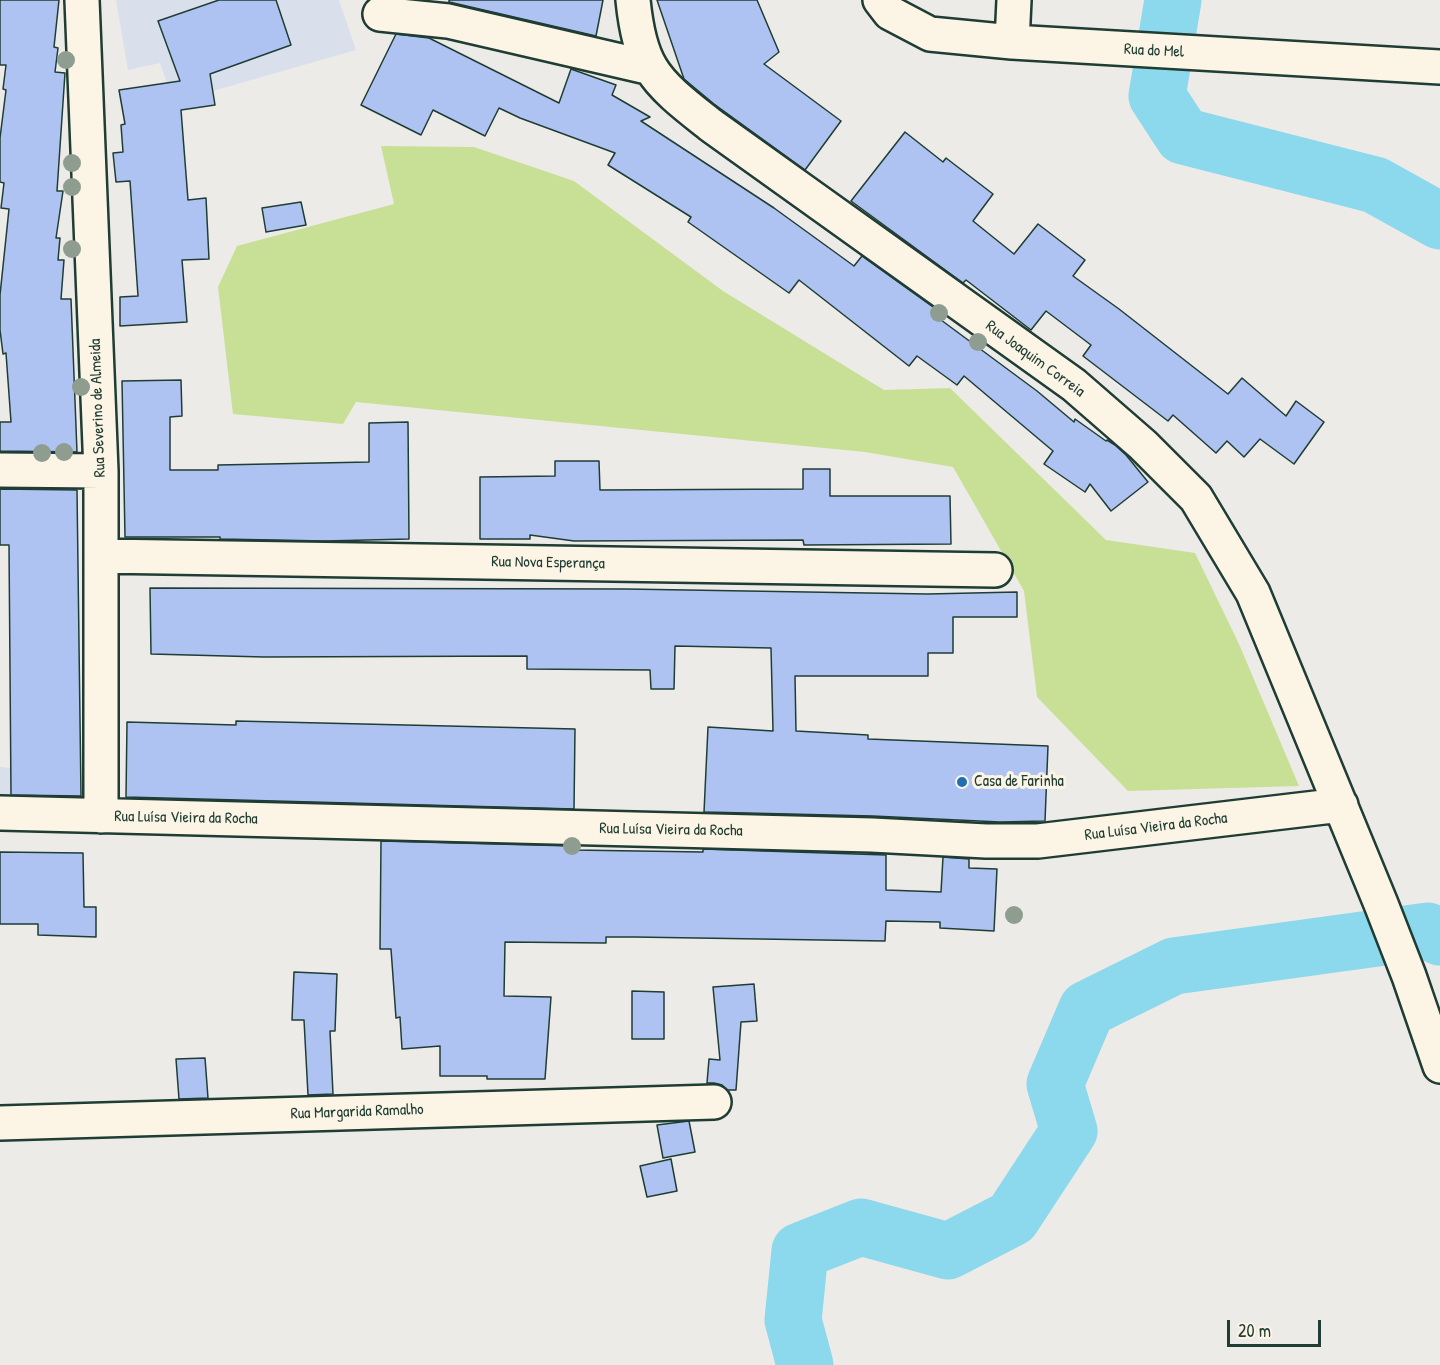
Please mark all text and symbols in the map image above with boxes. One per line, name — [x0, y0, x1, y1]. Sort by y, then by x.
street label: Rua do Mel — [1123, 40, 1185, 62]
street label: Rua Joaquim Correia — [982, 317, 1088, 401]
street label: Rua Severino de Almeida — [86, 338, 110, 478]
street label: Rua Nova Esperança — [491, 552, 605, 574]
place label: Casa de Farinha — [974, 772, 1064, 792]
marker: Casa de Farinha — [955, 775, 969, 789]
street label: Rua Luísa Vieira da Rocha — [114, 807, 258, 829]
street label: Rua Luísa Vieira da Rocha — [1084, 809, 1228, 845]
street label: Rua Luísa Vieira da Rocha — [599, 819, 743, 841]
street label: Rua Margarida Ramalho — [290, 1100, 424, 1124]
scale bar — [1230, 1308, 1324, 1346]
text: 20 m — [1238, 1318, 1271, 1343]

